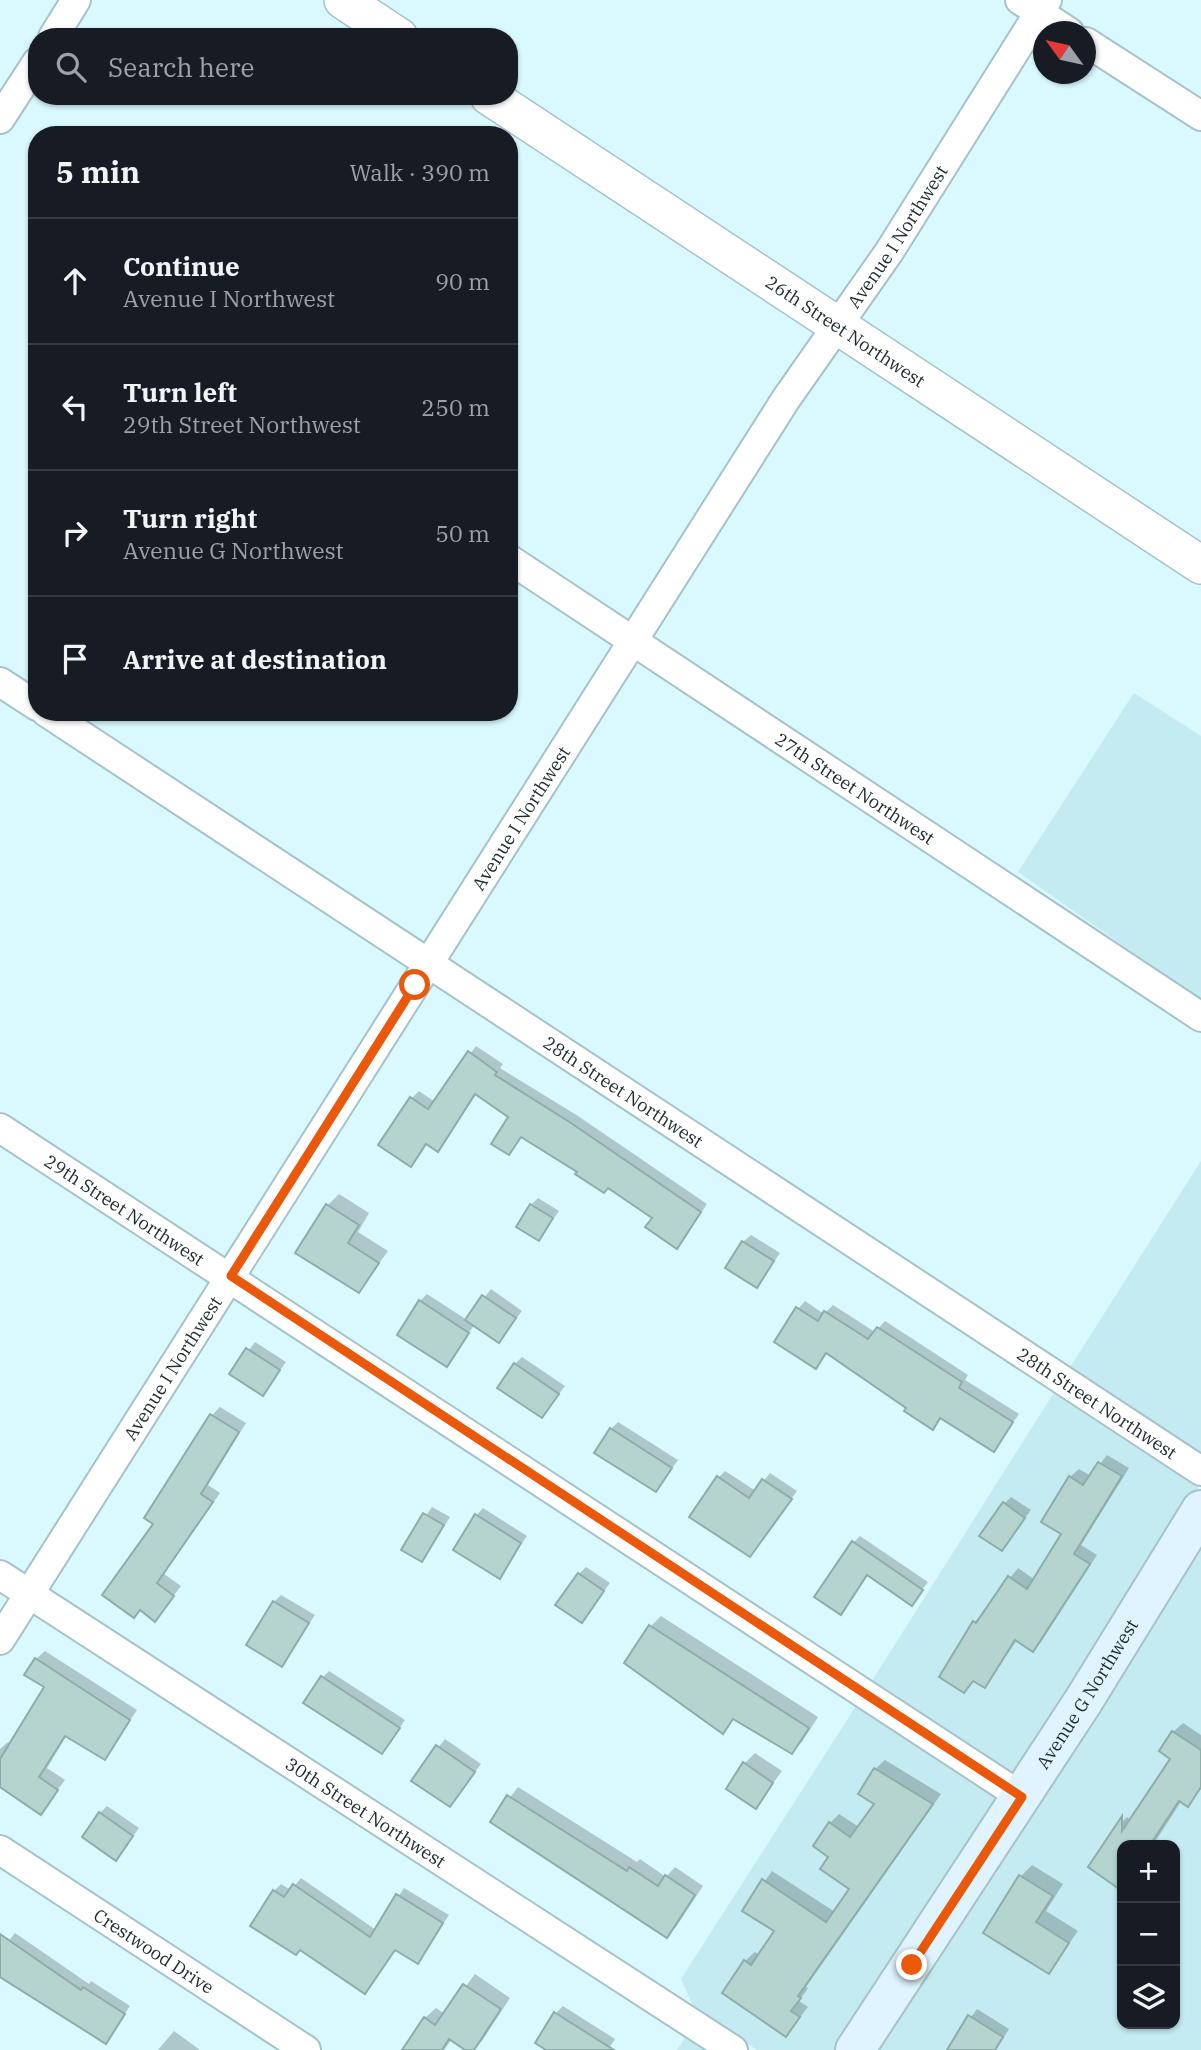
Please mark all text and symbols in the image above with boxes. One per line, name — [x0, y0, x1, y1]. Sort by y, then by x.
north arrow — [1033, 21, 1096, 84]
search box — [28, 28, 518, 105]
icon: search — [52, 48, 90, 86]
text: Search here — [108, 50, 254, 84]
text: 5 min — [56, 152, 140, 191]
text: Walk · 390 m — [349, 157, 490, 187]
street label: Avenue I Northwest — [842, 161, 952, 312]
text: Continue — [123, 249, 240, 283]
icon: ahead — [56, 262, 94, 300]
text: 90 m — [435, 266, 490, 296]
street label: 26th Street Northwest — [761, 270, 930, 392]
text: Avenue I Northwest — [123, 283, 335, 313]
text: Turn left — [123, 375, 237, 409]
icon: left — [56, 388, 94, 426]
text: 250 m — [421, 392, 490, 422]
text: 29th Street Northwest — [123, 409, 361, 439]
text: Turn right — [123, 501, 257, 535]
icon: right — [56, 514, 94, 552]
text: 50 m — [435, 518, 490, 548]
text: Avenue G Northwest — [123, 535, 344, 565]
icon: arrive — [56, 640, 94, 678]
text: Arrive at destination — [123, 642, 387, 676]
street label: 27th Street Northwest — [771, 727, 939, 849]
street label: Avenue I Northwest — [466, 742, 575, 894]
route start — [399, 969, 430, 1000]
street label: 28th Street Northwest — [539, 1031, 708, 1152]
street label: 29th Street Northwest — [40, 1149, 209, 1270]
street label: Avenue I Northwest — [118, 1292, 226, 1444]
street label: 28th Street Northwest — [1013, 1342, 1182, 1464]
street label: Avenue G Northwest — [1031, 1615, 1143, 1773]
street label: 30th Street Northwest — [281, 1752, 450, 1872]
map controls — [1117, 1840, 1180, 2029]
button: + — [1117, 1840, 1180, 1903]
street label: Crestwood Drive — [89, 1903, 219, 1998]
button: − — [1117, 1903, 1180, 1966]
route end — [896, 1949, 927, 1980]
button: layers — [1117, 1966, 1180, 2029]

